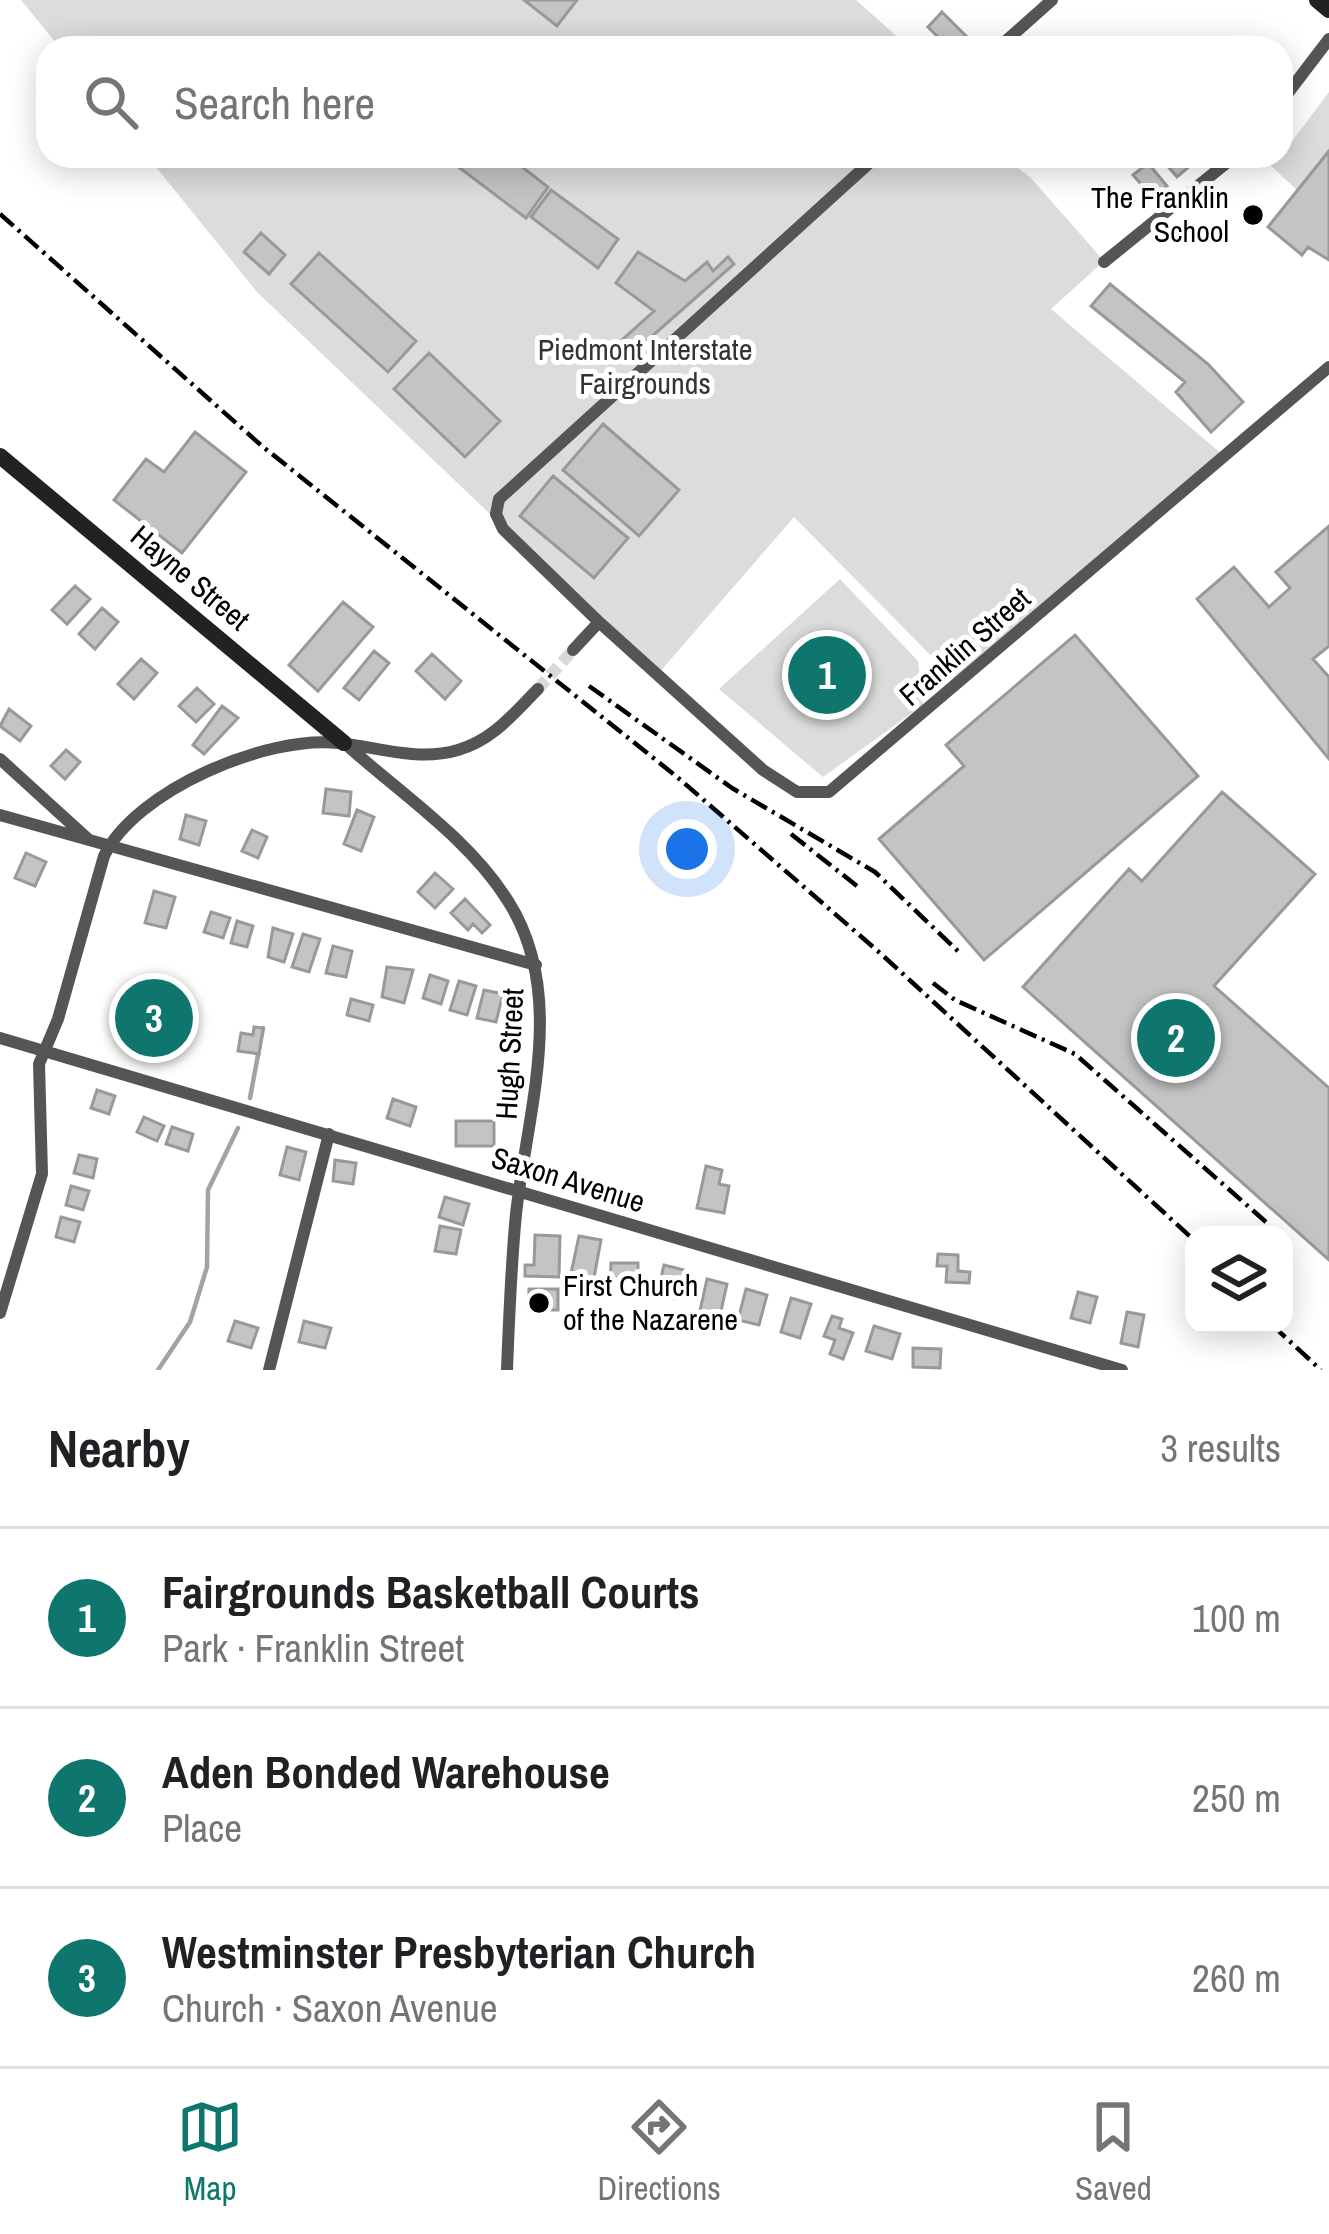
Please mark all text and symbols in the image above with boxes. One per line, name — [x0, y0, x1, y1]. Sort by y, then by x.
search box — [36, 36, 1293, 168]
icon: search — [78, 69, 144, 135]
text: Search here — [174, 72, 375, 133]
place label: The Franklin School — [1091, 177, 1229, 251]
marker: The Franklin School — [1240, 202, 1266, 228]
park label: Piedmont Interstate Fairgrounds — [538, 329, 752, 403]
street label: Hayne Street — [123, 516, 259, 639]
street label: Franklin Street — [890, 578, 1038, 714]
pin: 1 — [788, 630, 866, 720]
your location — [657, 819, 717, 879]
pin: 3 — [115, 973, 193, 1063]
street label: Hugh Street — [486, 987, 532, 1121]
pin: 2 — [1137, 993, 1215, 1083]
street label: Saxon Avenue — [487, 1137, 650, 1221]
map controls — [1185, 1226, 1293, 1334]
button: layers — [1185, 1226, 1293, 1334]
place label: First Church of the Nazarene — [563, 1265, 738, 1339]
marker: First Church of the Nazarene — [526, 1290, 552, 1316]
text: Nearby — [48, 1414, 190, 1483]
text: 3 results — [1160, 1422, 1281, 1474]
text: Fairgrounds Basketball Courts — [162, 1561, 699, 1622]
text: 1 — [78, 1592, 96, 1644]
text: 100 m — [1192, 1592, 1281, 1644]
text: Park · Franklin Street — [162, 1622, 464, 1674]
text: Aden Bonded Warehouse — [162, 1741, 610, 1802]
text: 2 — [78, 1772, 96, 1824]
text: 250 m — [1192, 1772, 1281, 1824]
text: Place — [162, 1802, 242, 1854]
text: Westminster Presbyterian Church — [162, 1921, 756, 1982]
text: 3 — [78, 1952, 96, 2004]
text: 260 m — [1192, 1952, 1281, 2004]
text: Church · Saxon Avenue — [162, 1982, 497, 2034]
tab: Map — [177, 2094, 243, 2210]
tab: Directions — [597, 2094, 721, 2210]
tab: Saved — [1075, 2094, 1152, 2210]

